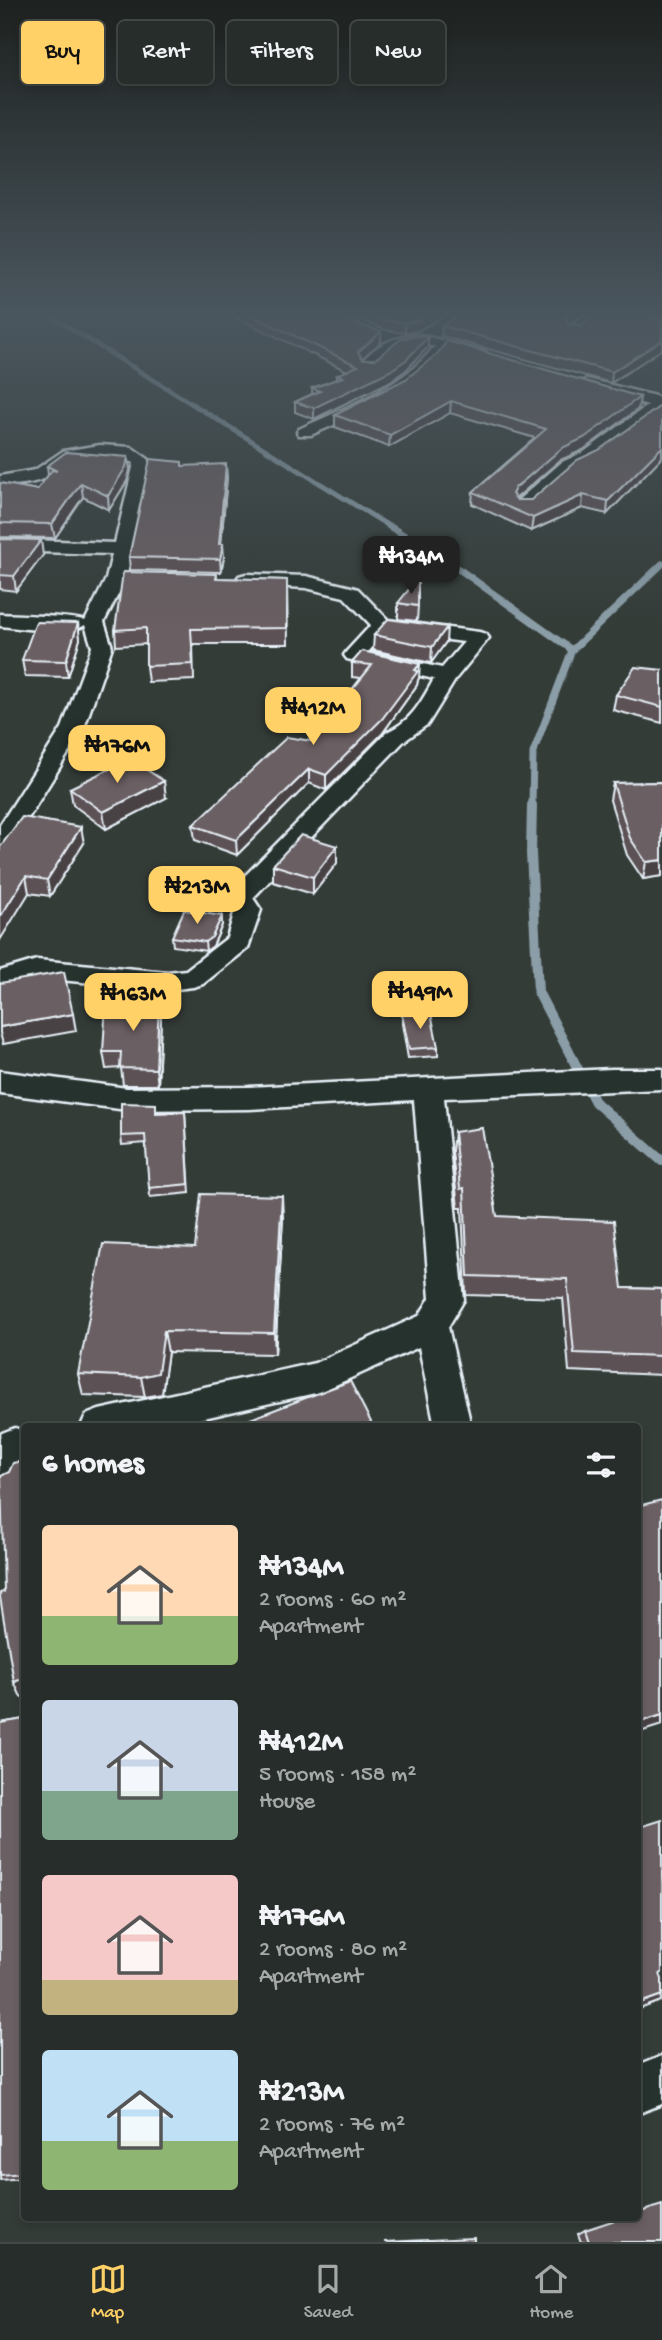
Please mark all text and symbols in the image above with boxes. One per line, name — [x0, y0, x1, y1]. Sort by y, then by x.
chip: Buy — [21, 21, 104, 84]
chip: Rent — [118, 21, 213, 84]
chip: Filters — [227, 21, 337, 84]
chip: New — [351, 21, 445, 84]
pin: ₦134M — [362, 536, 460, 596]
text: ₦134M — [379, 545, 443, 572]
pin: ₦412M — [264, 688, 362, 747]
text: ₦412M — [281, 696, 345, 723]
pin: ₦176M — [68, 726, 166, 785]
text: ₦176M — [84, 734, 150, 761]
pin: ₦213M — [148, 866, 246, 926]
text: ₦213M — [164, 875, 230, 902]
pin: ₦149M — [371, 972, 469, 1031]
pin: ₦163M — [84, 974, 182, 1033]
text: ₦149M — [388, 980, 452, 1007]
text: ₦163M — [100, 982, 166, 1009]
icon: filters — [582, 1446, 620, 1484]
text: 6 homes — [42, 1448, 144, 1483]
text: ₦134M — [259, 1552, 343, 1587]
icon: home — [98, 1553, 182, 1637]
text: 2 rooms · 60 m² — [259, 1587, 406, 1614]
text: Apartment — [259, 1614, 363, 1641]
text: ₦412M — [259, 1727, 343, 1762]
icon: home — [98, 1728, 182, 1812]
text: 5 rooms · 158 m² — [259, 1762, 416, 1789]
text: House — [259, 1789, 315, 1816]
text: ₦176M — [259, 1902, 344, 1937]
icon: home — [98, 1903, 182, 1987]
text: 2 rooms · 80 m² — [259, 1937, 407, 1964]
text: Apartment — [259, 1964, 363, 1991]
text: ₦213M — [259, 2077, 344, 2112]
icon: home — [98, 2078, 182, 2162]
text: 2 rooms · 76 m² — [259, 2112, 405, 2139]
text: Apartment — [259, 2139, 363, 2166]
tab: Map — [89, 2260, 127, 2325]
tab: Saved — [304, 2260, 352, 2325]
tab: Home — [529, 2260, 573, 2325]

